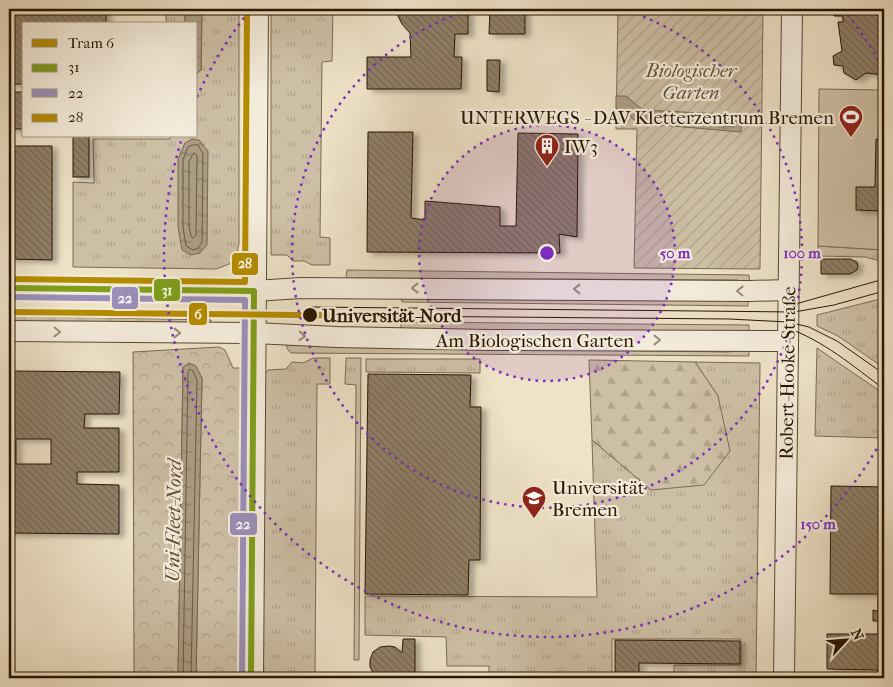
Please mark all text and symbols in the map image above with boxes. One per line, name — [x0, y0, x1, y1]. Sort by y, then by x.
legend — [22, 22, 198, 138]
text: Tram 6 — [68, 34, 115, 52]
text: 31 — [68, 58, 80, 76]
park label: Biologischer Garten — [645, 60, 738, 104]
text: 22 — [68, 84, 84, 102]
sports icon: UNTERWEGS - DAV Kletterzentrum Bremen — [838, 104, 864, 138]
place label: UNTERWEGS - DAV Kletterzentrum Bremen — [460, 107, 834, 129]
text: 28 — [68, 108, 83, 126]
building icon: IW3 — [534, 133, 560, 167]
place label: IW3 — [564, 136, 598, 158]
centre of rings — [538, 244, 556, 262]
text: 50 m — [660, 244, 691, 262]
text: 100 m — [783, 244, 821, 262]
line badge: 28 — [231, 252, 259, 276]
text: 28 — [238, 255, 252, 272]
line badge: 31 — [153, 278, 181, 302]
text: 31 — [162, 282, 172, 299]
one-way arrow — [410, 283, 418, 293]
one-way arrow — [573, 284, 580, 294]
line badge: 22 — [111, 286, 139, 310]
one-way arrow — [735, 286, 743, 296]
street label: Robert-Hooke-Straße — [775, 286, 801, 460]
text: 22 — [118, 290, 132, 307]
line badge: 6 — [188, 302, 208, 326]
place label: Universität-Nord — [321, 305, 462, 327]
text: 6 — [194, 306, 202, 323]
marker: Universität-Nord — [301, 306, 319, 324]
one-way arrow — [54, 327, 62, 337]
one-way arrow — [174, 328, 181, 338]
one-way arrow — [298, 330, 306, 341]
street label: Am Biologischen Garten — [435, 330, 634, 352]
one-way arrow — [653, 335, 661, 346]
water label: Uni-Fleet-Nord — [161, 457, 186, 583]
place label: Universität Bremen — [552, 477, 645, 521]
school or university icon: Universität Bremen — [521, 485, 547, 519]
line badge: 22 — [229, 512, 258, 536]
text: 150 m — [800, 515, 836, 533]
text: 22 — [236, 516, 250, 533]
north arrow — [820, 614, 870, 664]
text: N — [847, 626, 867, 643]

